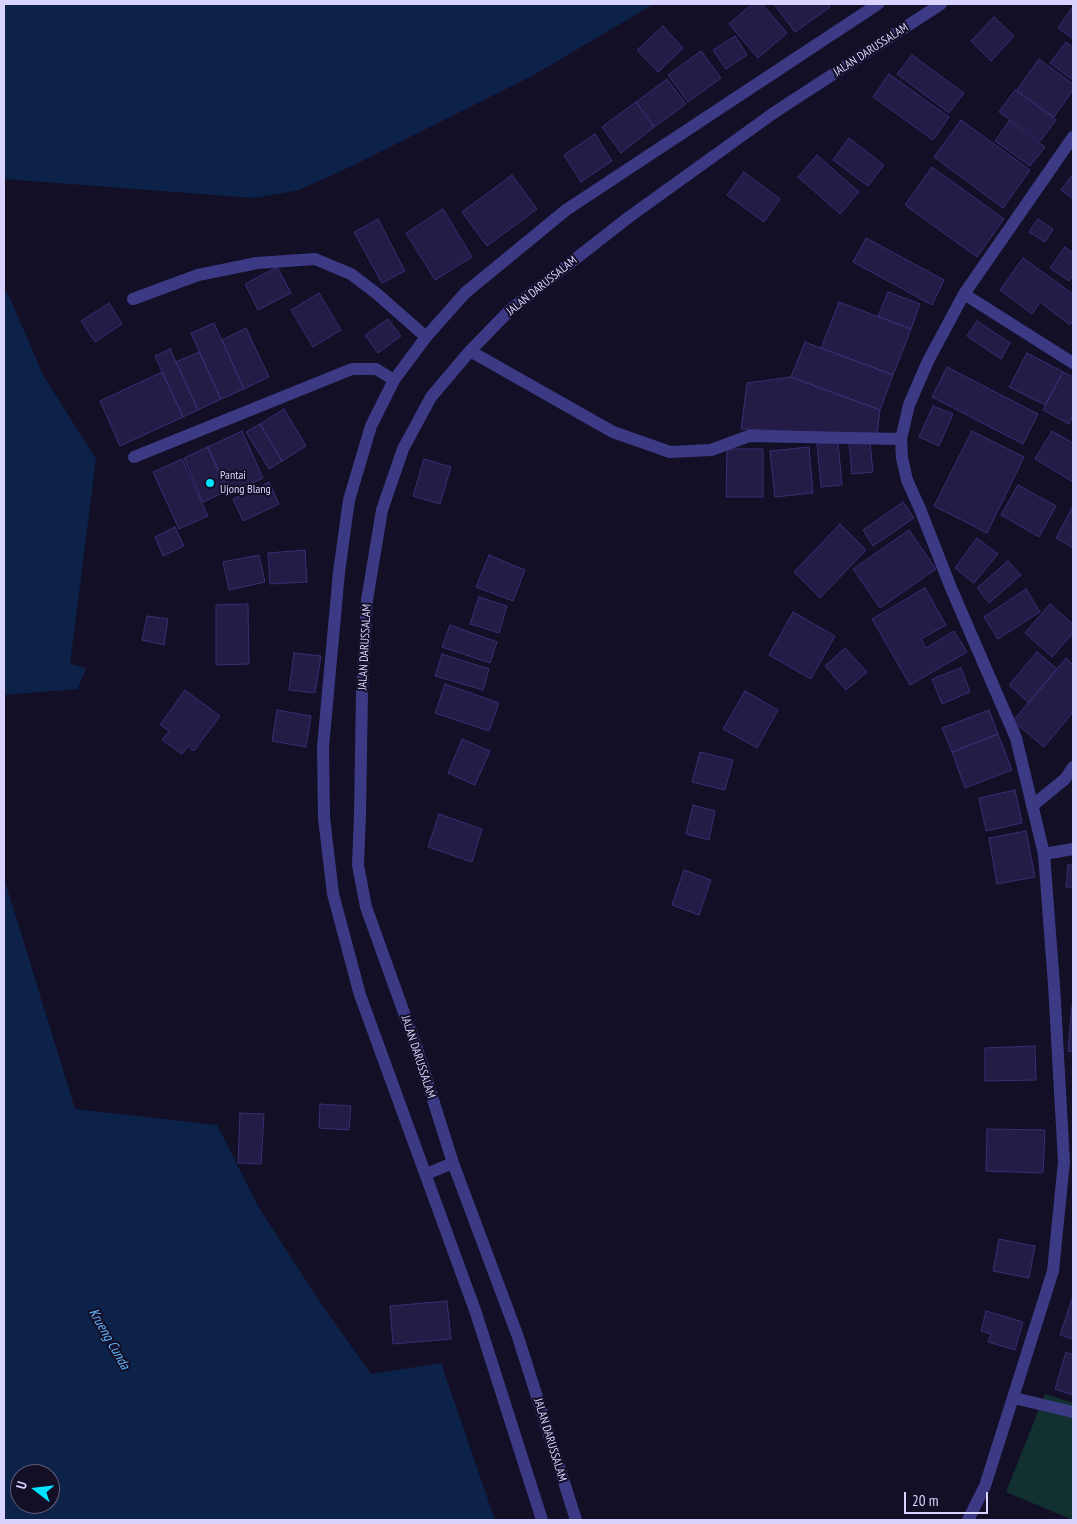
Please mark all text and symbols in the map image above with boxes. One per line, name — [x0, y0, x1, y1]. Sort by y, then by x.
street label: JALAN DARUSSALAM — [831, 20, 911, 80]
street label: JALAN DARUSSALAM — [504, 253, 580, 319]
place label: Pantai Ujong Blang — [220, 469, 271, 497]
marker: Pantai Ujong Blang — [204, 477, 216, 489]
street label: JALAN DARUSSALAM — [356, 604, 374, 690]
street label: JALAN DARUSSALAM — [398, 1014, 438, 1100]
water label: Krueng Cunda — [85, 1306, 133, 1372]
street label: JALAN DARUSSALAM — [530, 1397, 570, 1483]
north arrow — [10, 1464, 60, 1514]
text: U — [12, 1479, 31, 1491]
scale bar — [907, 1482, 991, 1514]
text: 20 m — [912, 1491, 938, 1510]

